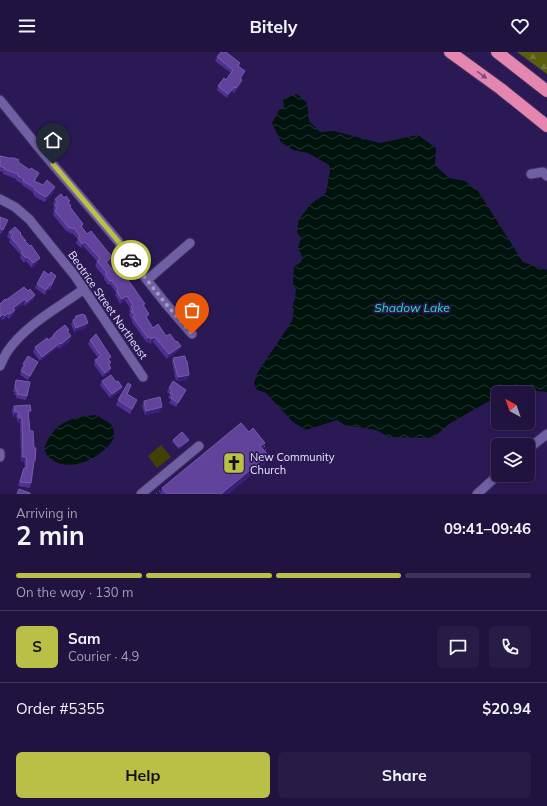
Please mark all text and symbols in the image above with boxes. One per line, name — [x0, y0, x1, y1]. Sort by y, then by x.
icon: menu — [16, 15, 38, 37]
text: Bitely — [249, 15, 298, 38]
icon: heart — [509, 15, 531, 37]
one-way arrow — [477, 71, 487, 79]
pin — [36, 123, 70, 164]
icon: home — [42, 129, 64, 151]
courier — [111, 240, 151, 280]
street label: Beatrice Street Northeast — [65, 248, 151, 362]
icon: car — [120, 249, 142, 271]
pin — [175, 293, 209, 334]
icon: bag — [181, 299, 203, 321]
water label: Shadow Lake — [374, 300, 450, 315]
north arrow — [491, 386, 535, 430]
map controls — [491, 386, 535, 482]
button: layers — [491, 438, 535, 482]
church icon: New Community Church — [221, 450, 247, 476]
place label: New Community Church — [250, 450, 335, 477]
text: Arriving in — [16, 505, 78, 521]
text: 2 min — [16, 519, 85, 552]
text: 09:41–09:46 — [444, 519, 531, 538]
text: On the way · 130 m — [16, 584, 133, 600]
button: chat — [437, 626, 479, 668]
button: phone — [489, 626, 531, 668]
text: Sam — [68, 629, 100, 648]
text: S — [32, 637, 42, 656]
text: Courier · 4.9 — [68, 648, 139, 664]
text: Order #5355 — [16, 699, 104, 718]
text: $20.94 — [482, 699, 531, 718]
button: Help — [16, 752, 270, 798]
button: Share — [278, 752, 531, 798]

